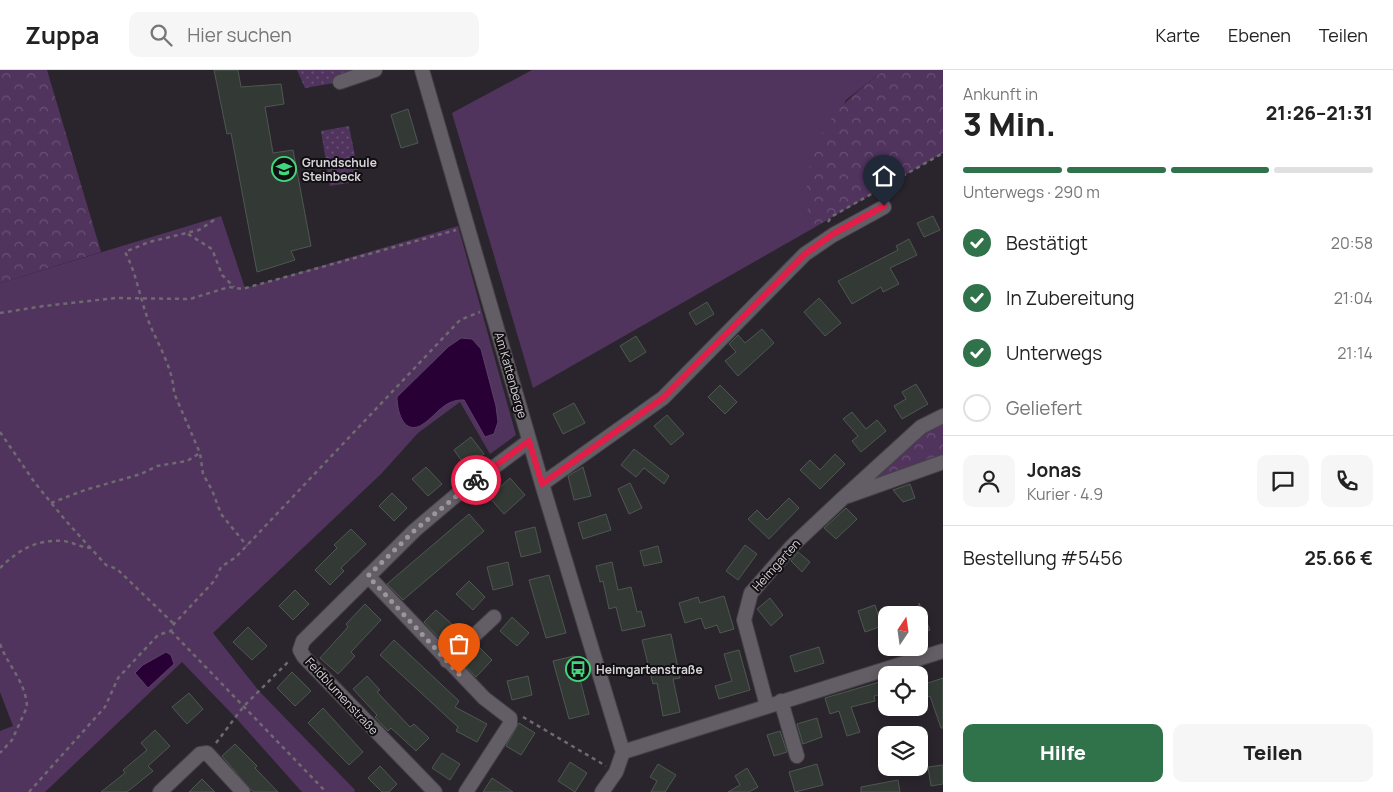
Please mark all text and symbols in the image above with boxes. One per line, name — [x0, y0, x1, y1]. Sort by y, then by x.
search box — [129, 12, 479, 57]
text: Zuppa — [25, 18, 99, 51]
icon: search — [147, 21, 175, 49]
text: Hier suchen — [187, 22, 292, 48]
text: Karte — [1156, 23, 1200, 47]
text: Ebenen — [1228, 23, 1291, 47]
text: Teilen — [1319, 23, 1368, 47]
text: Ankunft in — [963, 83, 1038, 105]
text: 21:26–21:31 — [1266, 100, 1373, 126]
text: 3 Min. — [963, 102, 1056, 146]
place label: Grundschule Steinbeck — [302, 154, 377, 185]
pin — [863, 155, 905, 206]
school or university icon: Grundschule Steinbeck — [271, 156, 297, 182]
icon: home — [870, 162, 898, 190]
text: Unterwegs · 290 m — [963, 181, 1100, 203]
icon: check — [963, 229, 991, 257]
text: Bestätigt — [1006, 230, 1088, 256]
text: 20:58 — [1331, 232, 1373, 254]
icon: check — [963, 284, 991, 312]
text: In Zubereitung — [1006, 285, 1134, 311]
text: 21:04 — [1334, 287, 1373, 309]
street label: Am Kattenberge — [491, 330, 531, 420]
icon: check — [963, 339, 991, 367]
text: Unterwegs — [1006, 340, 1102, 366]
text: 21:14 — [1337, 342, 1373, 364]
text: Geliefert — [1006, 395, 1082, 421]
courier — [451, 455, 501, 505]
button: person — [963, 455, 1015, 507]
button: chat — [1257, 455, 1309, 507]
button: phone — [1321, 455, 1373, 507]
text: Jonas — [1027, 457, 1081, 483]
icon: bike — [462, 466, 490, 494]
text: Kurier · 4.9 — [1027, 483, 1103, 505]
street label: Heimgarten — [748, 535, 804, 595]
text: Bestellung #5456 — [963, 545, 1123, 571]
text: 25.66 € — [1304, 545, 1373, 571]
north arrow — [878, 606, 928, 656]
map controls — [878, 606, 928, 776]
pin — [438, 623, 480, 674]
icon: bag — [445, 630, 473, 658]
street label: Feldblumenstraße — [302, 654, 382, 738]
bus stop icon: Heimgartenstraße — [565, 656, 591, 682]
place label: Heimgartenstraße — [596, 661, 703, 678]
button: locate — [878, 666, 928, 716]
button: Hilfe — [963, 724, 1163, 782]
button: Teilen — [1173, 724, 1373, 782]
button: layers — [878, 726, 928, 776]

